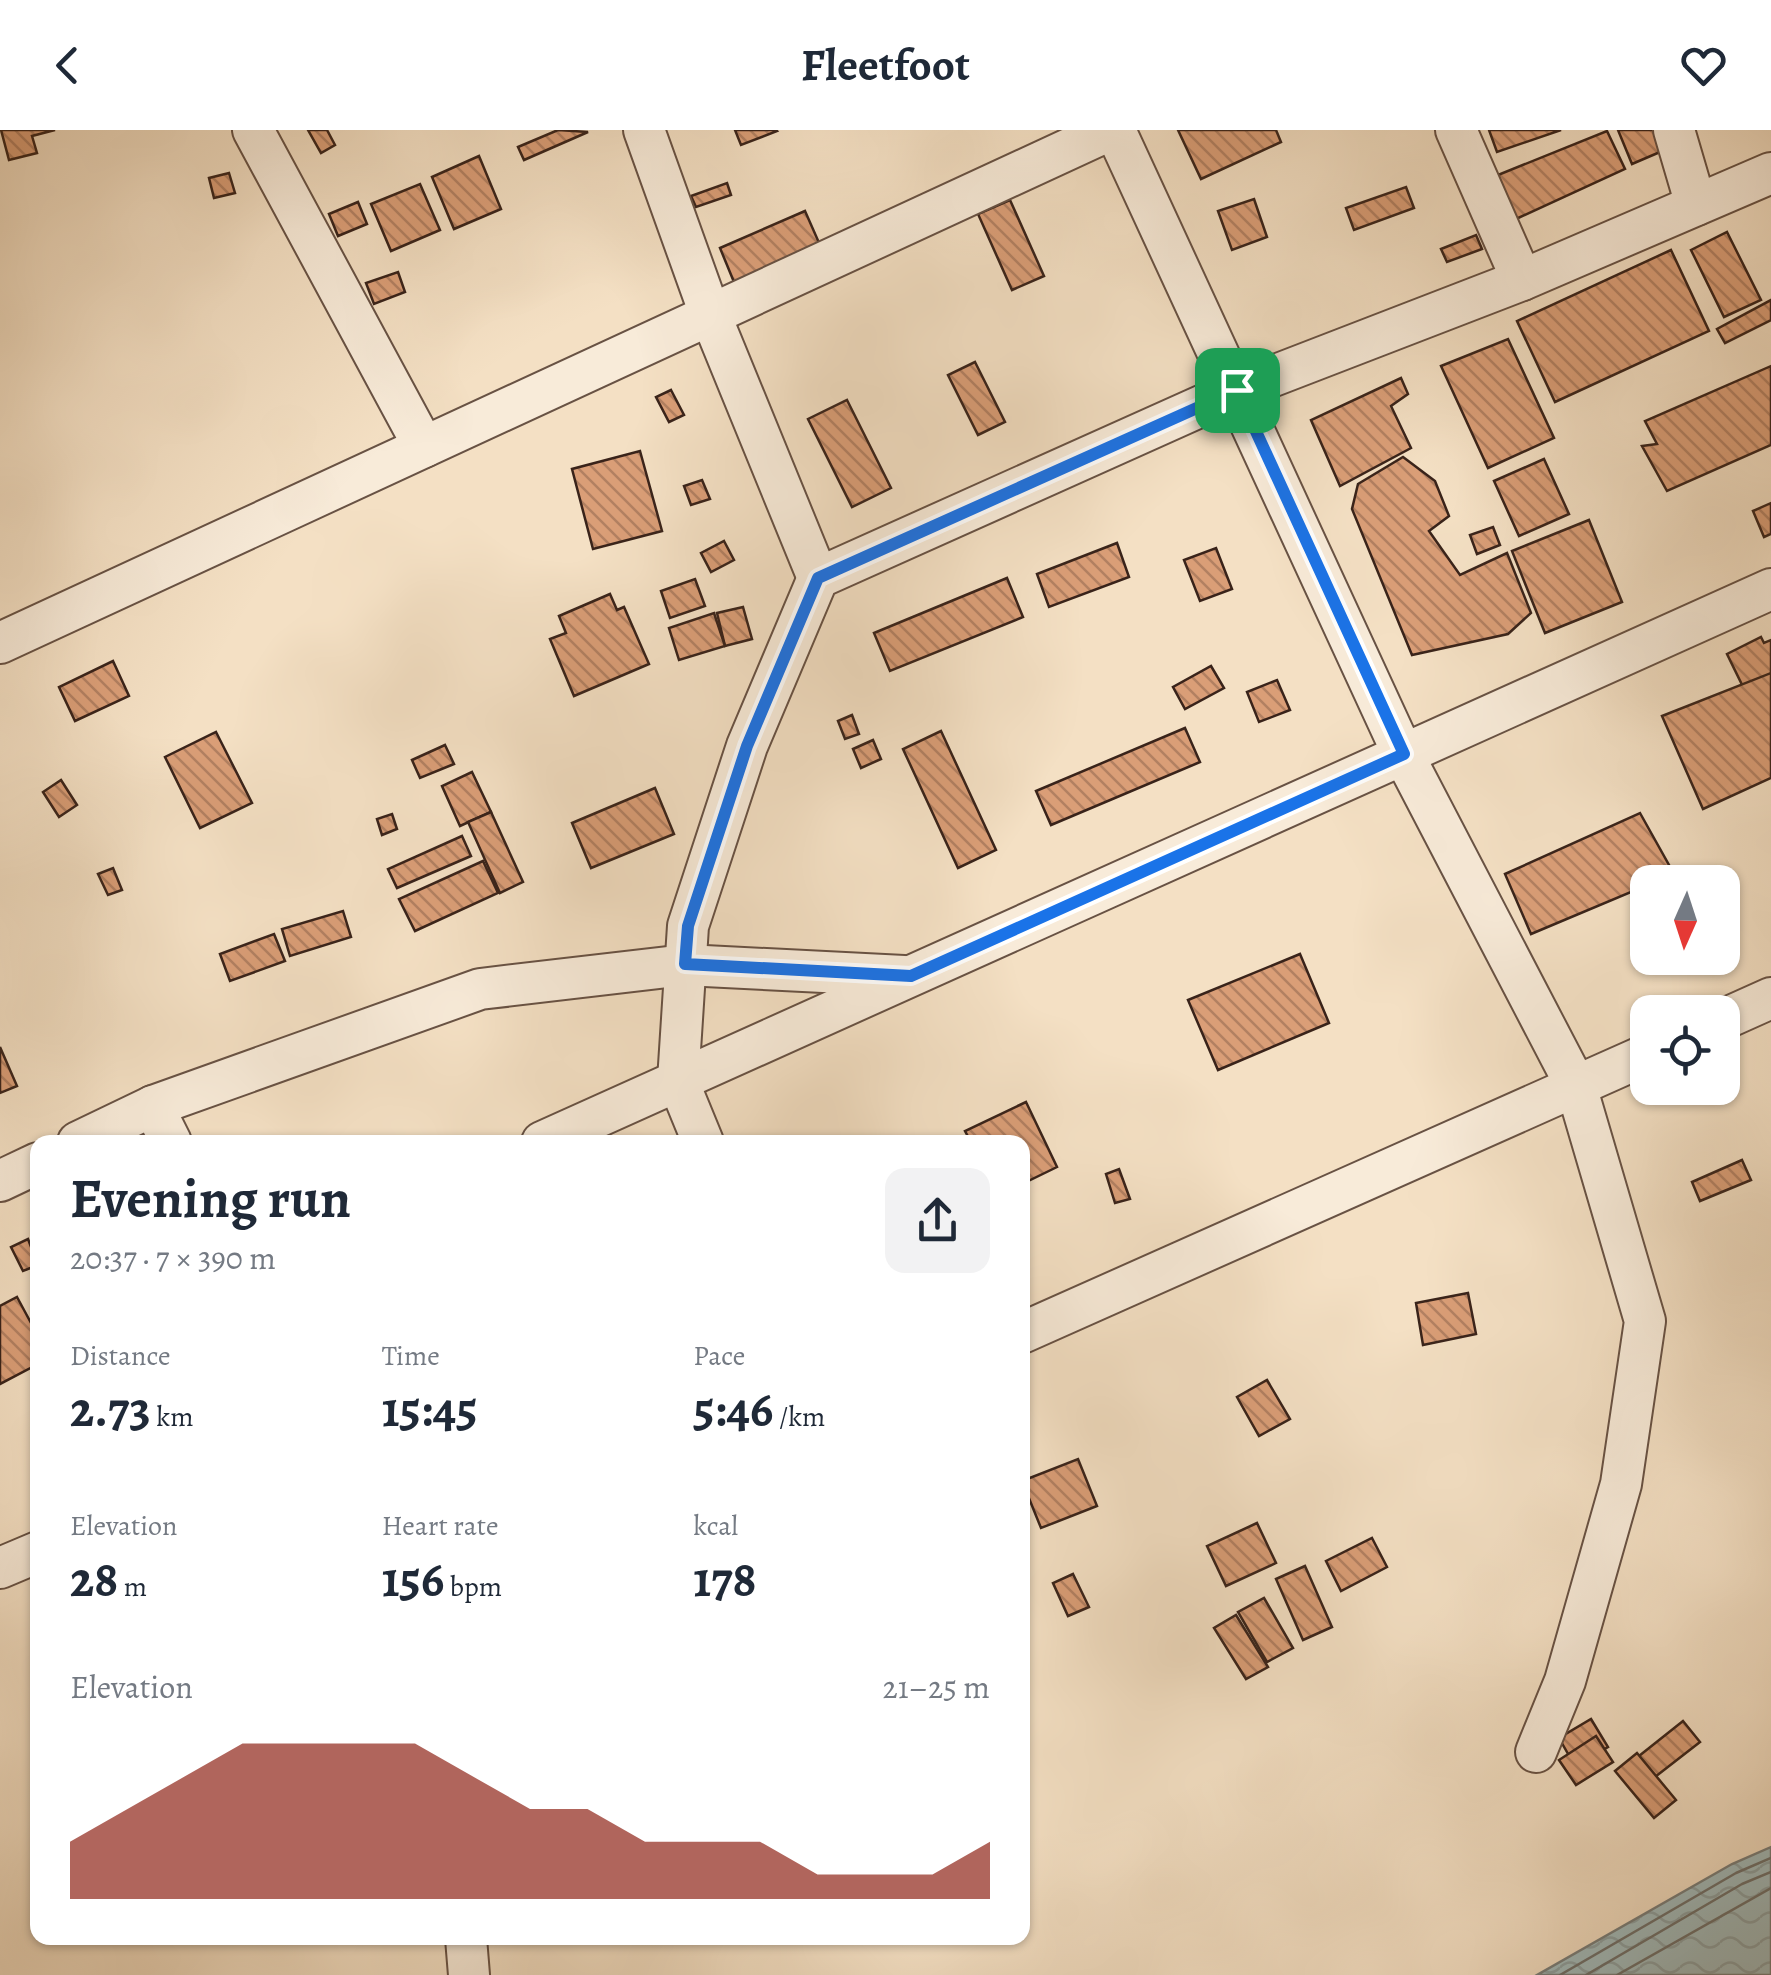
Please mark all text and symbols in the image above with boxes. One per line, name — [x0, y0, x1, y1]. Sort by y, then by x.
text: Fleetfoot — [801, 34, 970, 96]
icon: back — [40, 38, 95, 93]
icon: heart — [1676, 38, 1731, 93]
pin — [1195, 348, 1280, 433]
icon: arrive — [1210, 363, 1265, 418]
north arrow — [1630, 865, 1740, 975]
map controls — [1630, 865, 1740, 1105]
button: locate — [1630, 995, 1740, 1105]
text: Evening run — [70, 1161, 351, 1236]
button: share — [885, 1168, 990, 1273]
text: 20:37 · 7 × 390 m — [70, 1236, 276, 1280]
text: Distance — [70, 1337, 170, 1375]
text: Time — [382, 1337, 440, 1375]
text: Pace — [693, 1337, 745, 1375]
text: 2.73 — [70, 1375, 151, 1443]
text: 15:45 — [382, 1375, 478, 1443]
text: 5:46 — [693, 1375, 773, 1443]
text: km — [151, 1398, 194, 1436]
text: /km — [773, 1398, 825, 1436]
text: Elevation — [70, 1507, 177, 1545]
text: Heart rate — [382, 1507, 499, 1545]
text: kcal — [693, 1507, 738, 1545]
text: 28 — [70, 1545, 118, 1613]
text: 156 — [382, 1545, 444, 1613]
text: 178 — [693, 1545, 757, 1613]
text: m — [118, 1568, 147, 1606]
text: bpm — [444, 1568, 502, 1606]
text: Elevation — [70, 1665, 193, 1709]
text: 21–25 m — [882, 1665, 990, 1709]

